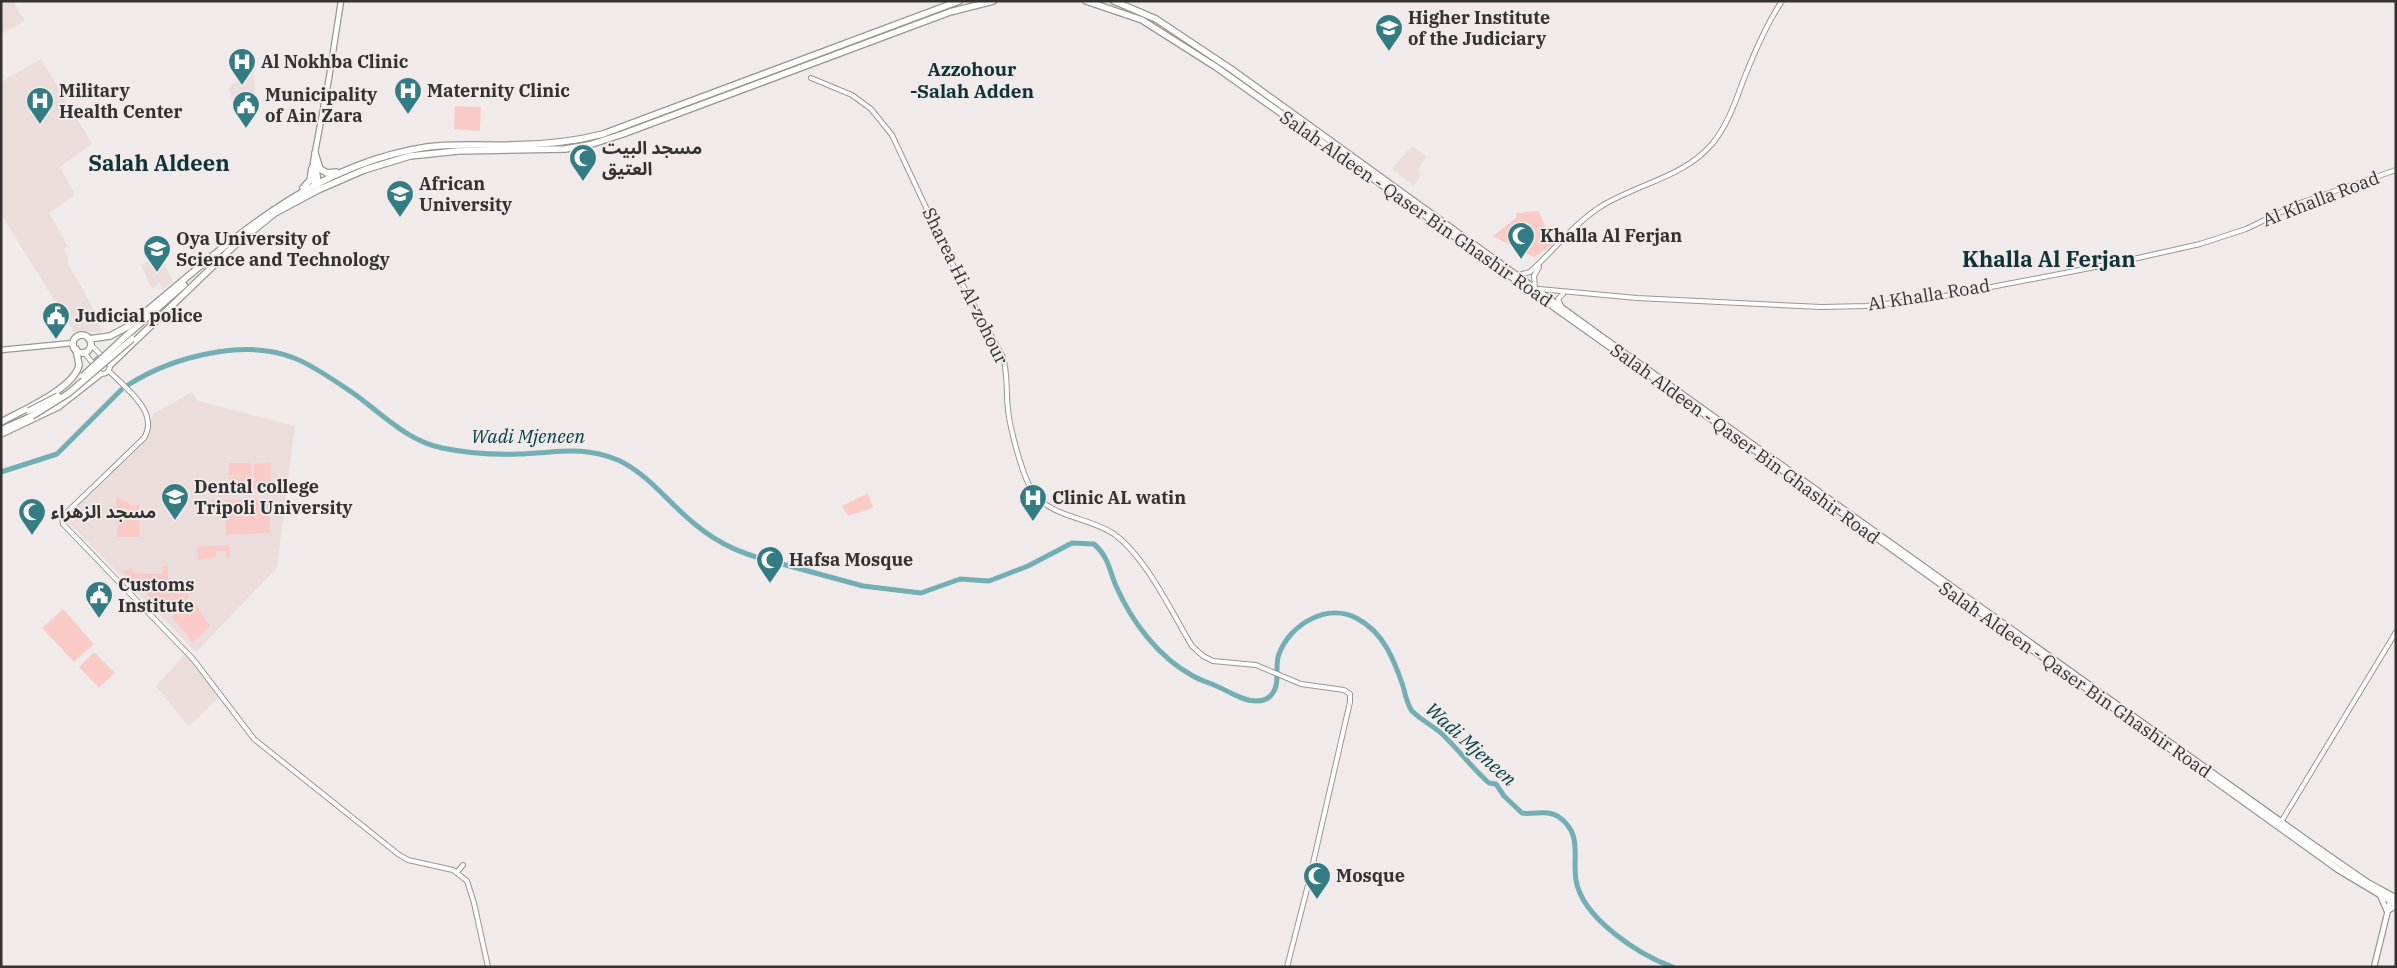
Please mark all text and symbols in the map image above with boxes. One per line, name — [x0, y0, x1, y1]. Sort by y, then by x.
place label: Higher Institute of the Judiciary — [1408, 6, 1550, 50]
school or university icon: Higher Institute of the Judiciary — [1374, 13, 1404, 52]
hospital icon: Al Nokhba Clinic — [227, 47, 257, 86]
place label: Al Nokhba Clinic — [261, 50, 409, 73]
district label: Azzohour -Salah Adden — [910, 57, 1034, 103]
hospital icon: Maternity Clinic — [393, 76, 423, 115]
place label: Military Health Center — [59, 79, 183, 123]
place label: Maternity Clinic — [427, 79, 570, 102]
place label: Municipality of Ain Zara — [265, 83, 378, 127]
hospital icon: Military Health Center — [25, 86, 55, 125]
public building icon: Municipality of Ain Zara — [231, 90, 261, 129]
street label: Salah Aldeen - Qaser Bin Ghashir Road — [1276, 105, 1557, 312]
place label: مسجد البيت العتيق — [602, 136, 702, 180]
mosque icon: مسجد البيت العتيق — [568, 143, 598, 182]
district label: Salah Aldeen — [88, 148, 230, 177]
street label: Al Khalla Road — [2259, 166, 2383, 231]
place label: African University — [419, 172, 513, 216]
school or university icon: African University — [385, 179, 415, 218]
street label: Sharea Hi Al-zohour — [918, 204, 1013, 368]
mosque icon: Khalla Al Ferjan — [1506, 221, 1536, 260]
place label: Khalla Al Ferjan — [1540, 224, 1682, 247]
place label: Oya University of Science and Technology — [176, 227, 391, 271]
school or university icon: Oya University of Science and Technology — [142, 234, 172, 273]
district label: Khalla Al Ferjan — [1962, 244, 2136, 273]
street label: Al Khalla Road — [1866, 273, 1992, 316]
public building icon: Judicial police — [41, 301, 71, 340]
place label: Judicial police — [75, 304, 203, 327]
street label: Salah Aldeen - Qaser Bin Ghashir Road — [1606, 338, 1884, 549]
water label: Wadi Mjeneen — [471, 424, 585, 448]
place label: Dental college Tripoli University — [194, 475, 353, 519]
school or university icon: Dental college Tripoli University — [160, 482, 190, 521]
hospital icon: Clinic AL watin — [1018, 483, 1048, 522]
place label: Clinic AL watin — [1052, 486, 1186, 509]
mosque icon: مسجد الزهراء — [17, 497, 47, 536]
place label: مسجد الزهراء — [51, 500, 156, 523]
mosque icon: Hafsa Mosque — [755, 545, 785, 584]
place label: Hafsa Mosque — [789, 548, 913, 571]
place label: Customs Institute — [118, 573, 194, 617]
street label: Salah Aldeen - Qaser Bin Ghashir Road — [1935, 576, 2216, 783]
public building icon: Customs Institute — [84, 580, 114, 619]
water label: Wadi Mjeneen — [1421, 697, 1522, 791]
mosque icon: Mosque — [1302, 861, 1332, 900]
place label: Mosque — [1336, 864, 1405, 887]

